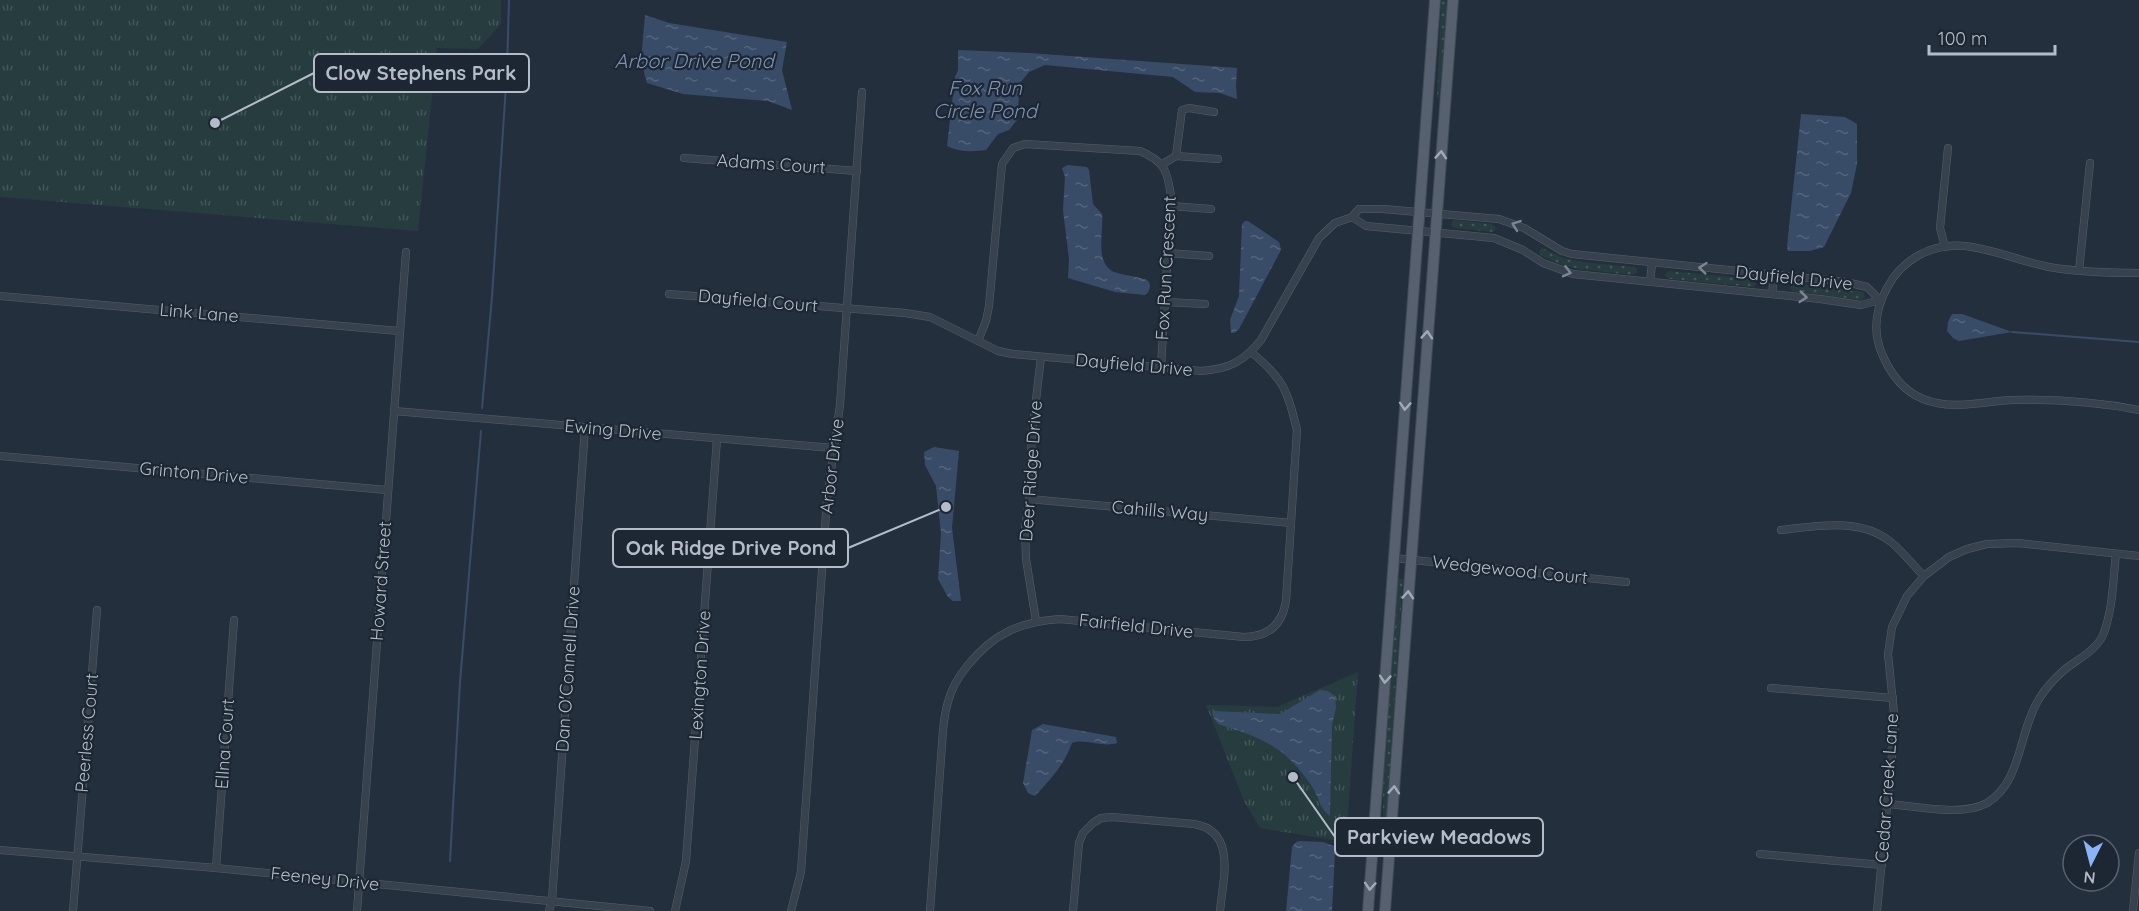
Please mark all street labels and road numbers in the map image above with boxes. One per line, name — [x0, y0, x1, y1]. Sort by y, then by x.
street label: Adams Court — [716, 148, 826, 179]
street label: Fox Run Crescent — [1150, 195, 1181, 341]
street label: Dayfield Drive — [1734, 260, 1854, 295]
street label: Dayfield Court — [697, 284, 819, 317]
street label: Link Lane — [158, 298, 240, 327]
street label: Dayfield Drive — [1074, 348, 1194, 381]
street label: Deer Ridge Drive — [1014, 400, 1047, 542]
street label: Ewing Drive — [563, 414, 663, 445]
street label: Arbor Drive — [814, 417, 849, 515]
street label: Grinton Drive — [139, 456, 249, 489]
street label: Cahills Way — [1111, 495, 1209, 526]
street label: Howard Street — [365, 520, 396, 642]
street label: Wedgewood Court — [1431, 550, 1589, 589]
street label: Dan O'Connell Drive — [550, 585, 585, 753]
street label: Fairfield Drive — [1078, 608, 1194, 643]
street label: Lexington Drive — [684, 610, 715, 740]
street label: Peerless Court — [70, 672, 103, 794]
street label: Ellna Court — [210, 698, 239, 790]
street label: Cedar Creek Lane — [1870, 712, 1903, 863]
street label: Feeney Drive — [270, 861, 381, 896]

